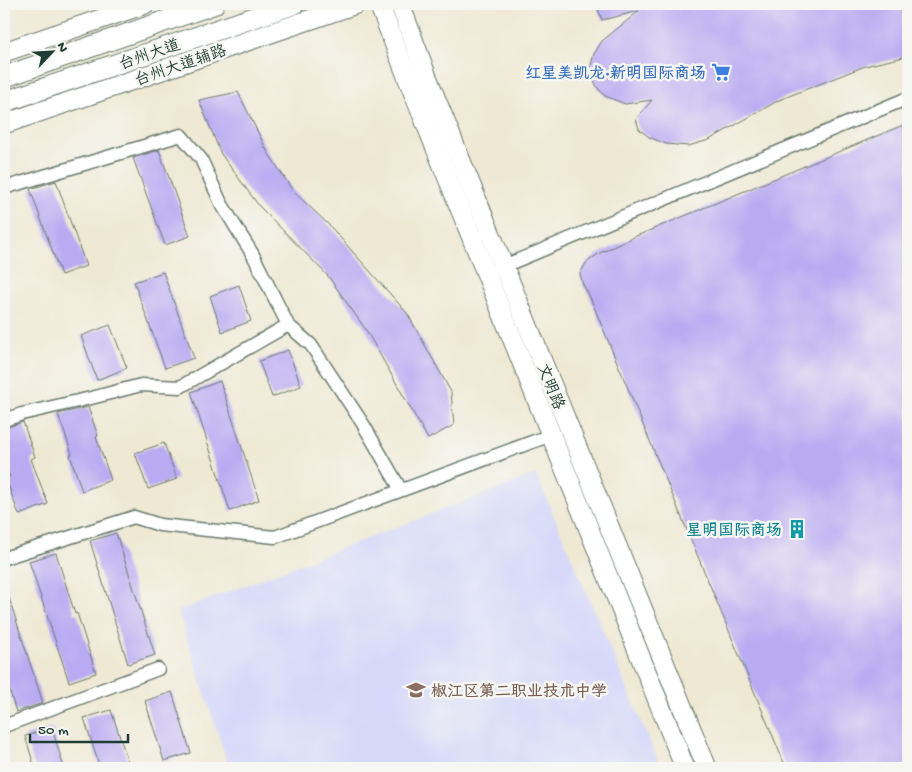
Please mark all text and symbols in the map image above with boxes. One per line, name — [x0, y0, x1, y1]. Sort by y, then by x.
north arrow — [28, 28, 78, 78]
street label: 台州大道 — [116, 35, 183, 76]
text: N — [52, 40, 71, 55]
street label: 台州大道辅路 — [132, 41, 230, 92]
supermarket icon: 红星美凯龙·新明国际商场 — [710, 61, 732, 83]
place label: 红星美凯龙·新明国际商场 — [525, 64, 706, 85]
street label: 文明路 — [531, 361, 568, 413]
building icon: 星明国际商场 — [786, 518, 808, 540]
place label: 星明国际商场 — [686, 522, 782, 542]
school or university icon: 椒江区第二职业技术中学 — [405, 679, 427, 701]
place label: 椒江区第二职业技术中学 — [431, 682, 607, 703]
scale bar — [30, 712, 128, 744]
text: 50 m — [38, 722, 69, 740]

